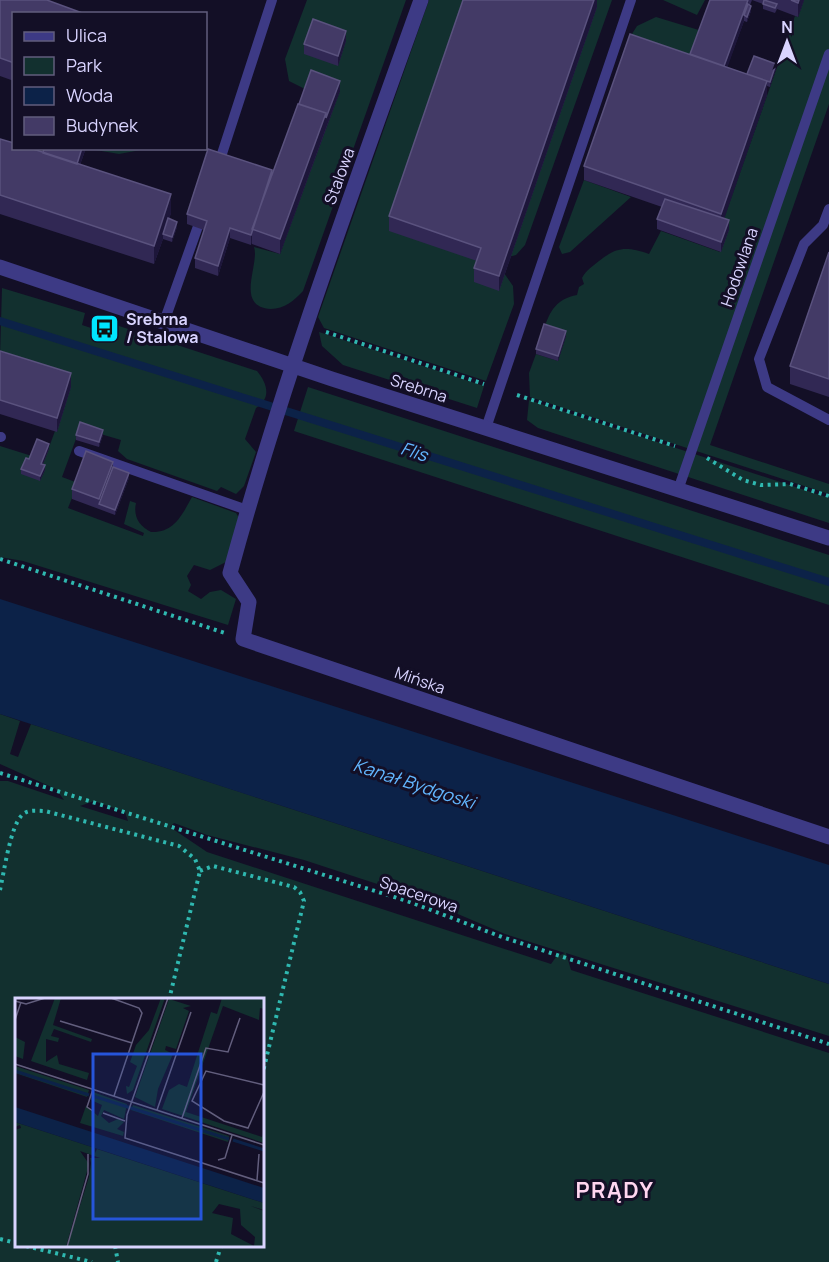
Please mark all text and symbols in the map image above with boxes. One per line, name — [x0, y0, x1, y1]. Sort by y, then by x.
legend — [12, 12, 207, 150]
north arrow — [757, 12, 817, 72]
text: N — [781, 16, 793, 38]
text: Ulica — [66, 23, 107, 47]
text: Park — [66, 53, 103, 77]
text: Woda — [66, 83, 113, 107]
text: Budynek — [66, 113, 139, 137]
street label: Stalowa — [319, 145, 359, 207]
street label: Hodowlana — [715, 224, 763, 310]
place label: Srebrna / Stalowa — [126, 308, 198, 348]
bus stop icon: Srebrna / Stalowa — [89, 312, 121, 344]
street label: Srebrna — [388, 369, 450, 407]
water label: Flis — [398, 436, 432, 467]
street label: Mińska — [392, 661, 448, 699]
water label: Kanał Bydgoski — [351, 752, 481, 815]
street label: Spacerowa — [377, 870, 461, 918]
inset map — [15, 998, 264, 1247]
district label: PRĄDY — [575, 1175, 655, 1205]

